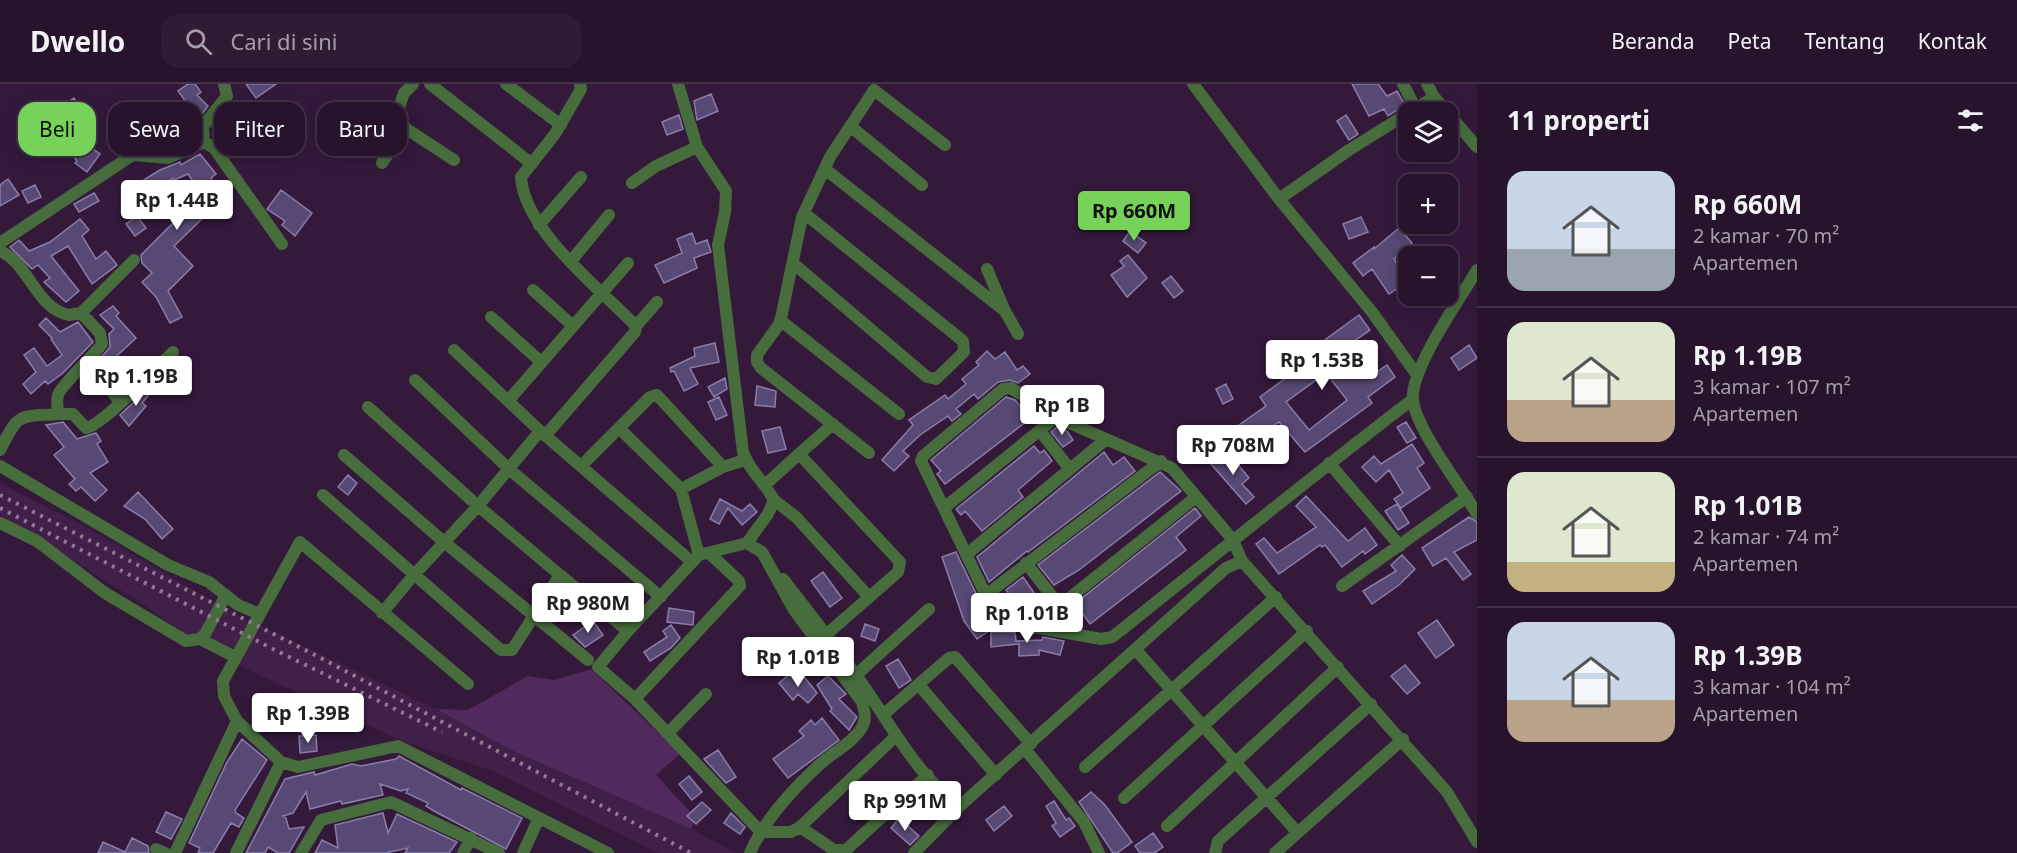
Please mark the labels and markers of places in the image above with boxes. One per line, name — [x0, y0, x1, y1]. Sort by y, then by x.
pin: Rp 1.44B — [115, 180, 239, 231]
pin: Rp 660M — [1079, 191, 1189, 242]
pin: Rp 1.53B — [1260, 340, 1384, 391]
pin: Rp 1.19B — [74, 356, 198, 407]
pin: Rp 1B — [1020, 385, 1104, 436]
pin: Rp 708M — [1178, 425, 1288, 476]
pin: Rp 980M — [533, 583, 643, 634]
pin: Rp 1.01B — [965, 593, 1089, 644]
pin: Rp 1.01B — [736, 637, 860, 688]
pin: Rp 1.39B — [246, 693, 370, 744]
pin: Rp 991M — [850, 781, 960, 832]

